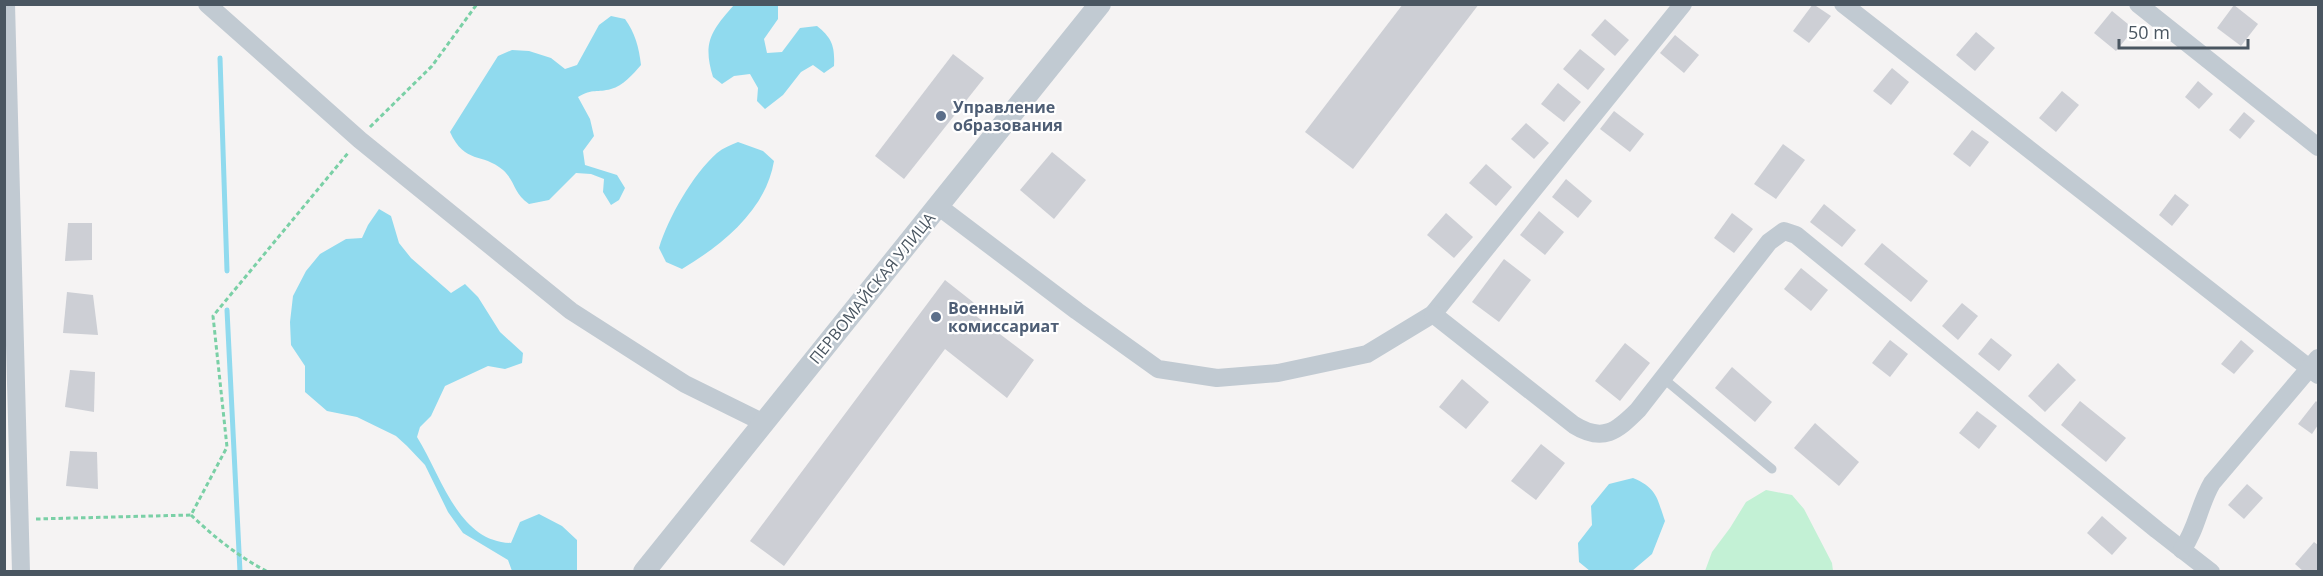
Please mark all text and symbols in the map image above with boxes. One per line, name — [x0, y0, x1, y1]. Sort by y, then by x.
scale bar — [2119, 12, 2248, 50]
text: 50 m — [2128, 20, 2170, 44]
place label: Управление образования — [953, 96, 1063, 136]
marker: Управление образования — [934, 109, 948, 123]
street label: ПЕРВОМАЙСКАЯ УЛИЦА — [804, 207, 941, 368]
place label: Военный комиссариат — [948, 297, 1059, 337]
marker: Военный комиссариат — [929, 310, 943, 324]

